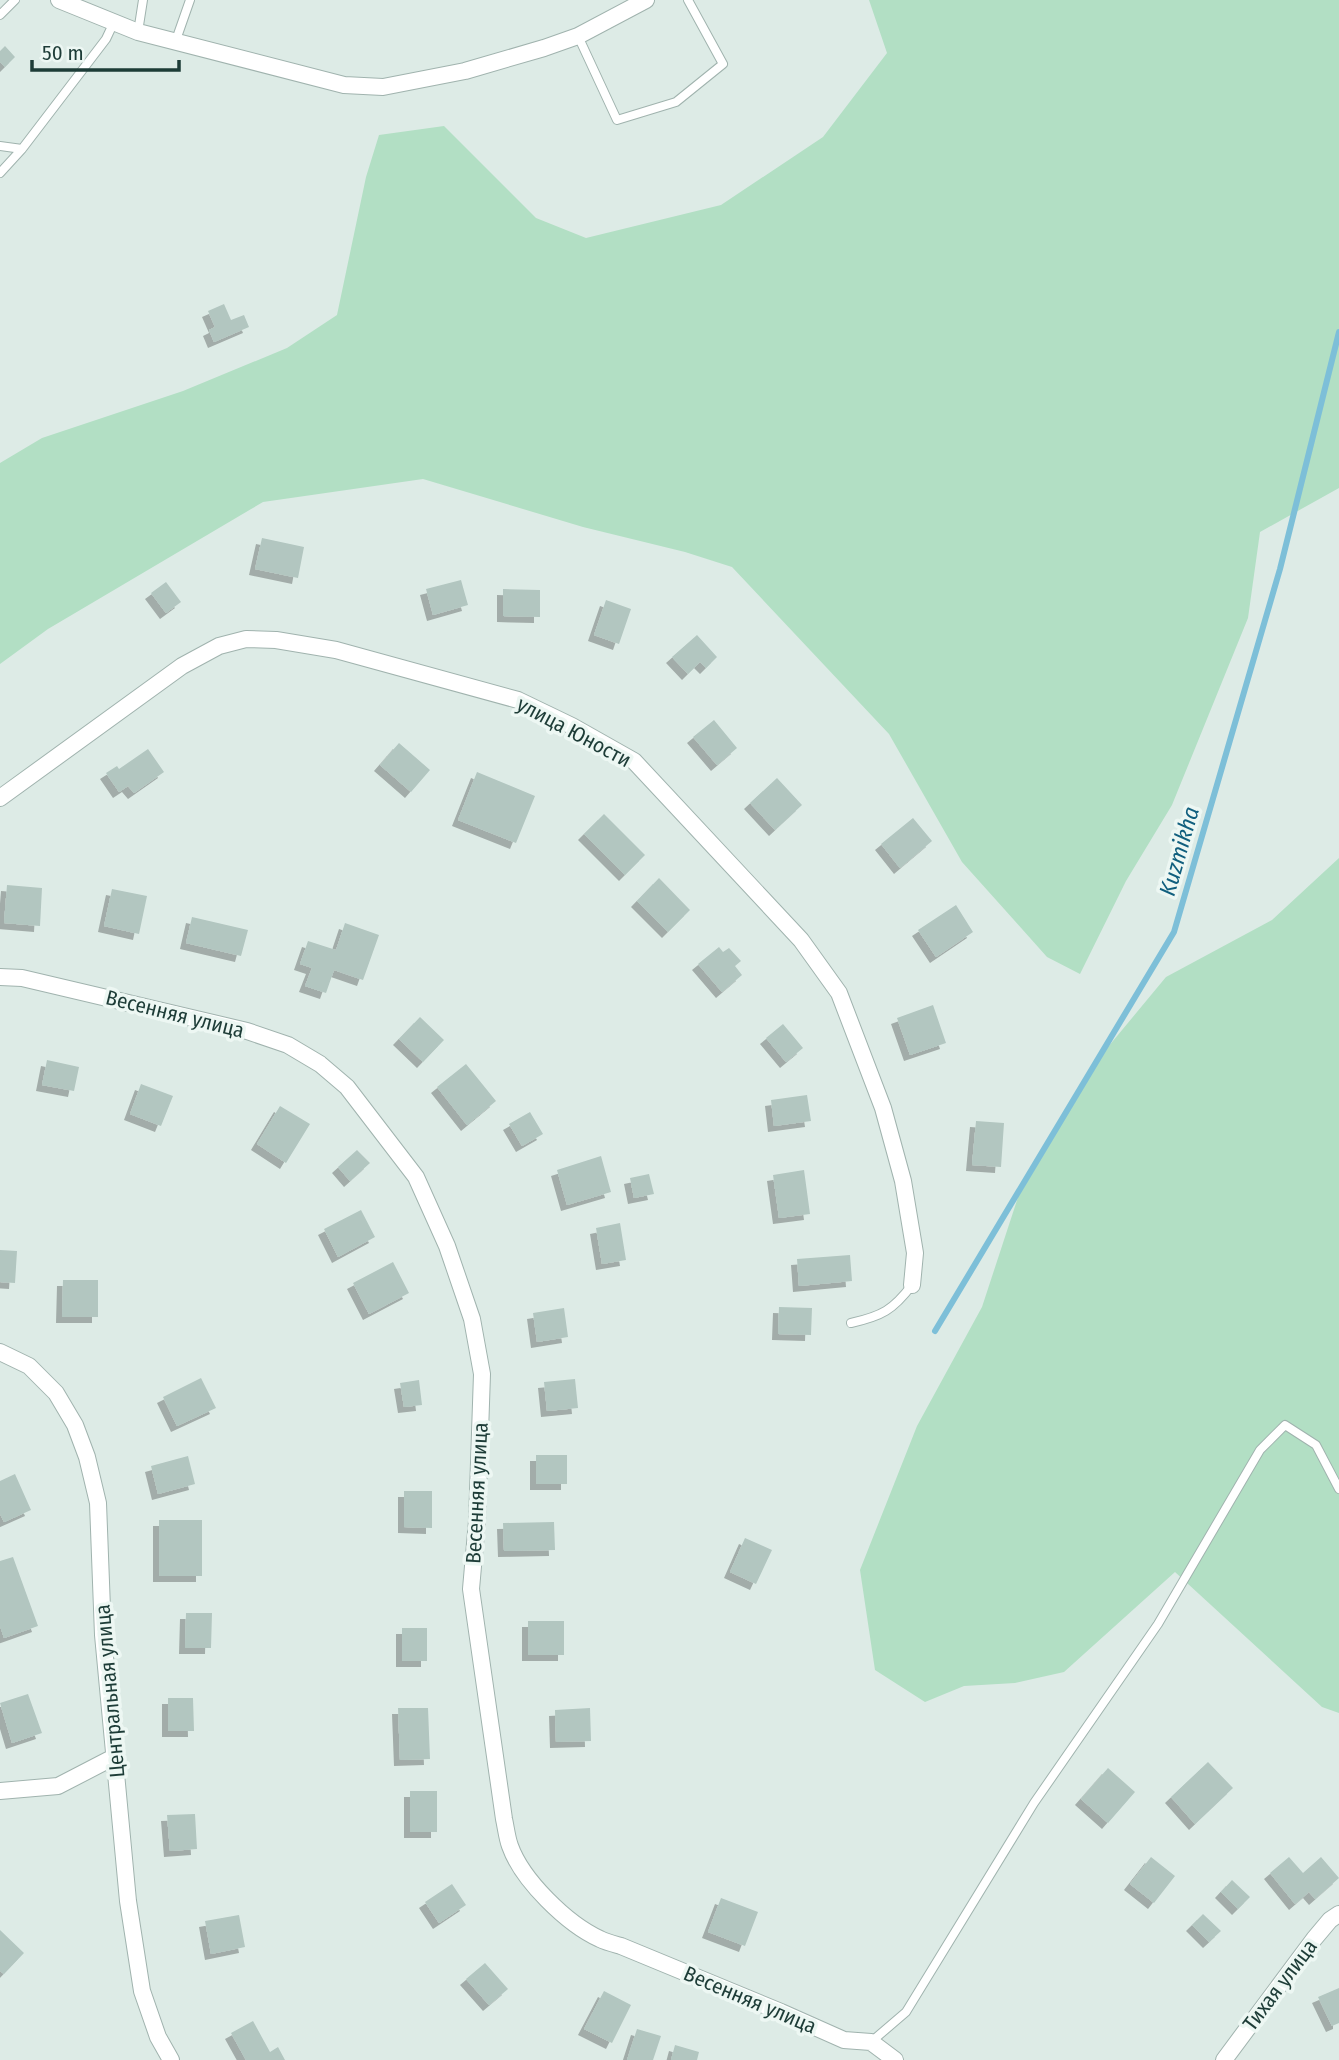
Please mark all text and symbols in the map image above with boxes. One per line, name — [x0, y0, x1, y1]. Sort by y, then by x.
scale bar — [32, 28, 178, 72]
text: 50 m — [42, 40, 84, 66]
street label: улица Юности — [512, 691, 636, 773]
water label: Kuzmikha — [1153, 803, 1205, 899]
street label: Весенняя улица — [103, 984, 247, 1044]
street label: Весенняя улица — [460, 1422, 494, 1564]
street label: Центральная улица — [89, 1603, 131, 1779]
street label: Тихая улица — [1237, 1934, 1323, 2036]
street label: Весенняя улица — [680, 1960, 820, 2040]

